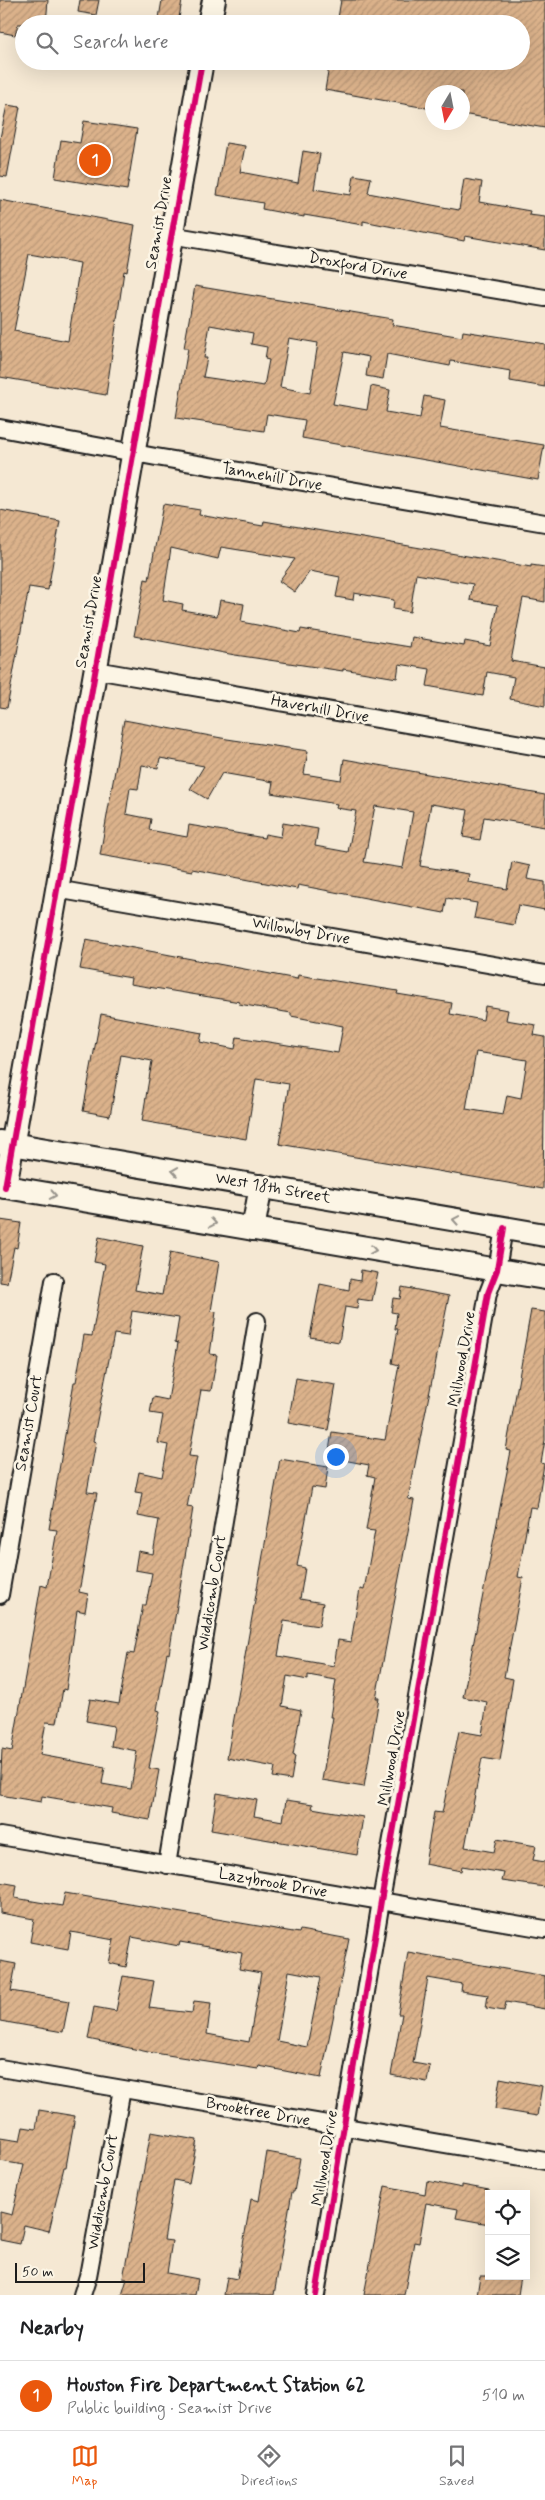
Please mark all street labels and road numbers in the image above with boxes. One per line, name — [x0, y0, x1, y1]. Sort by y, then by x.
street label: Seamist Drive — [140, 175, 178, 271]
street label: Droxford Drive — [307, 247, 409, 287]
street label: Tannehill Drive — [220, 458, 324, 496]
street label: Seamist Drive — [70, 574, 108, 670]
street label: Haverhill Drive — [269, 690, 371, 728]
street label: Willowby Drive — [250, 912, 352, 950]
street label: West 18th Street — [214, 1168, 333, 1209]
street label: Millwood Drive — [443, 1309, 481, 1409]
street label: Seamist Court — [10, 1373, 48, 1473]
street label: Widdicomb Court — [192, 1533, 232, 1652]
street label: Millwood Drive — [373, 1708, 411, 1808]
street label: Lazybrook Drive — [217, 1863, 329, 1903]
street label: Brooktree Drive — [204, 2092, 312, 2132]
street label: Millwood Drive — [307, 2108, 343, 2208]
street label: Widdicomb Court — [82, 2132, 124, 2252]

